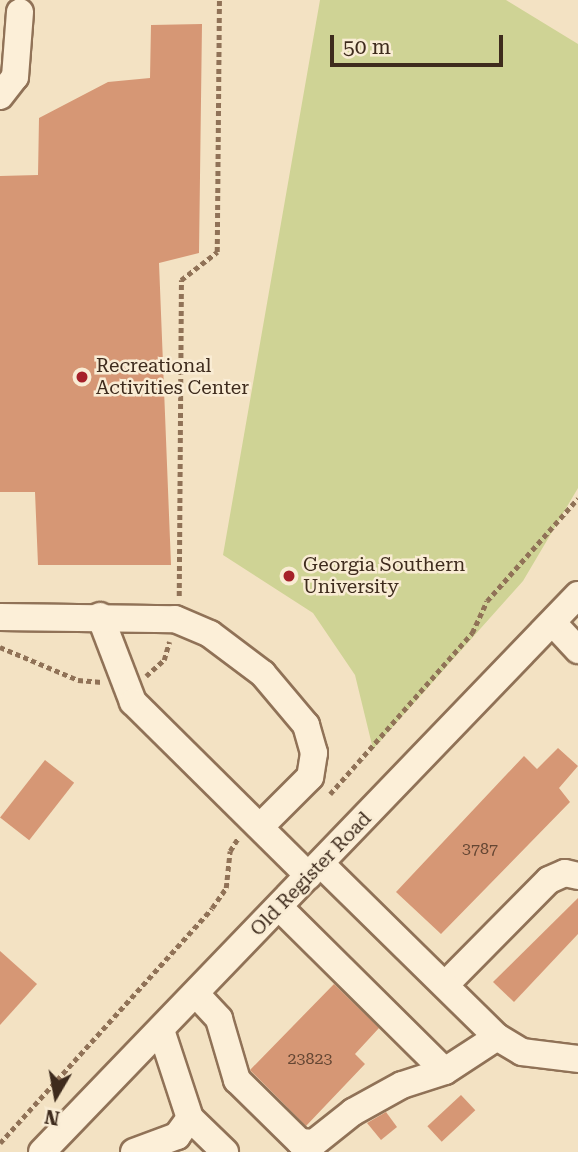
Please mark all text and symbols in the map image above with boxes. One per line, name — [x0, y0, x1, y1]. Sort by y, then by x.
scale bar — [333, 21, 506, 65]
text: 50 m — [343, 35, 391, 59]
place label: Recreational Activities Center — [96, 355, 249, 399]
marker: Recreational Activities Center — [74, 369, 90, 385]
place label: Georgia Southern University — [303, 554, 465, 598]
marker: Georgia Southern University — [281, 568, 297, 584]
street label: Old Register Road — [246, 807, 376, 941]
house number: 3787 — [462, 839, 498, 859]
house number: 23823 — [288, 1049, 332, 1069]
north arrow — [21, 1061, 91, 1131]
text: N — [43, 1105, 61, 1130]

